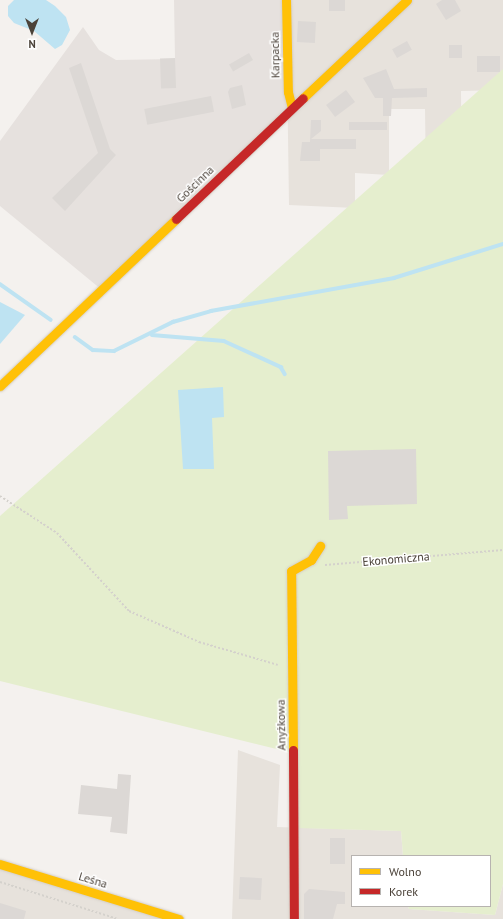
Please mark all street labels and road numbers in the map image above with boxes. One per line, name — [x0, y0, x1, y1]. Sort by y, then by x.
street label: Karpacka — [267, 32, 283, 78]
street label: Gościnna — [173, 163, 217, 205]
street label: Ekonomiczna — [362, 549, 430, 569]
street label: Anyżkowa — [273, 699, 289, 751]
street label: Leśna — [77, 869, 109, 891]

